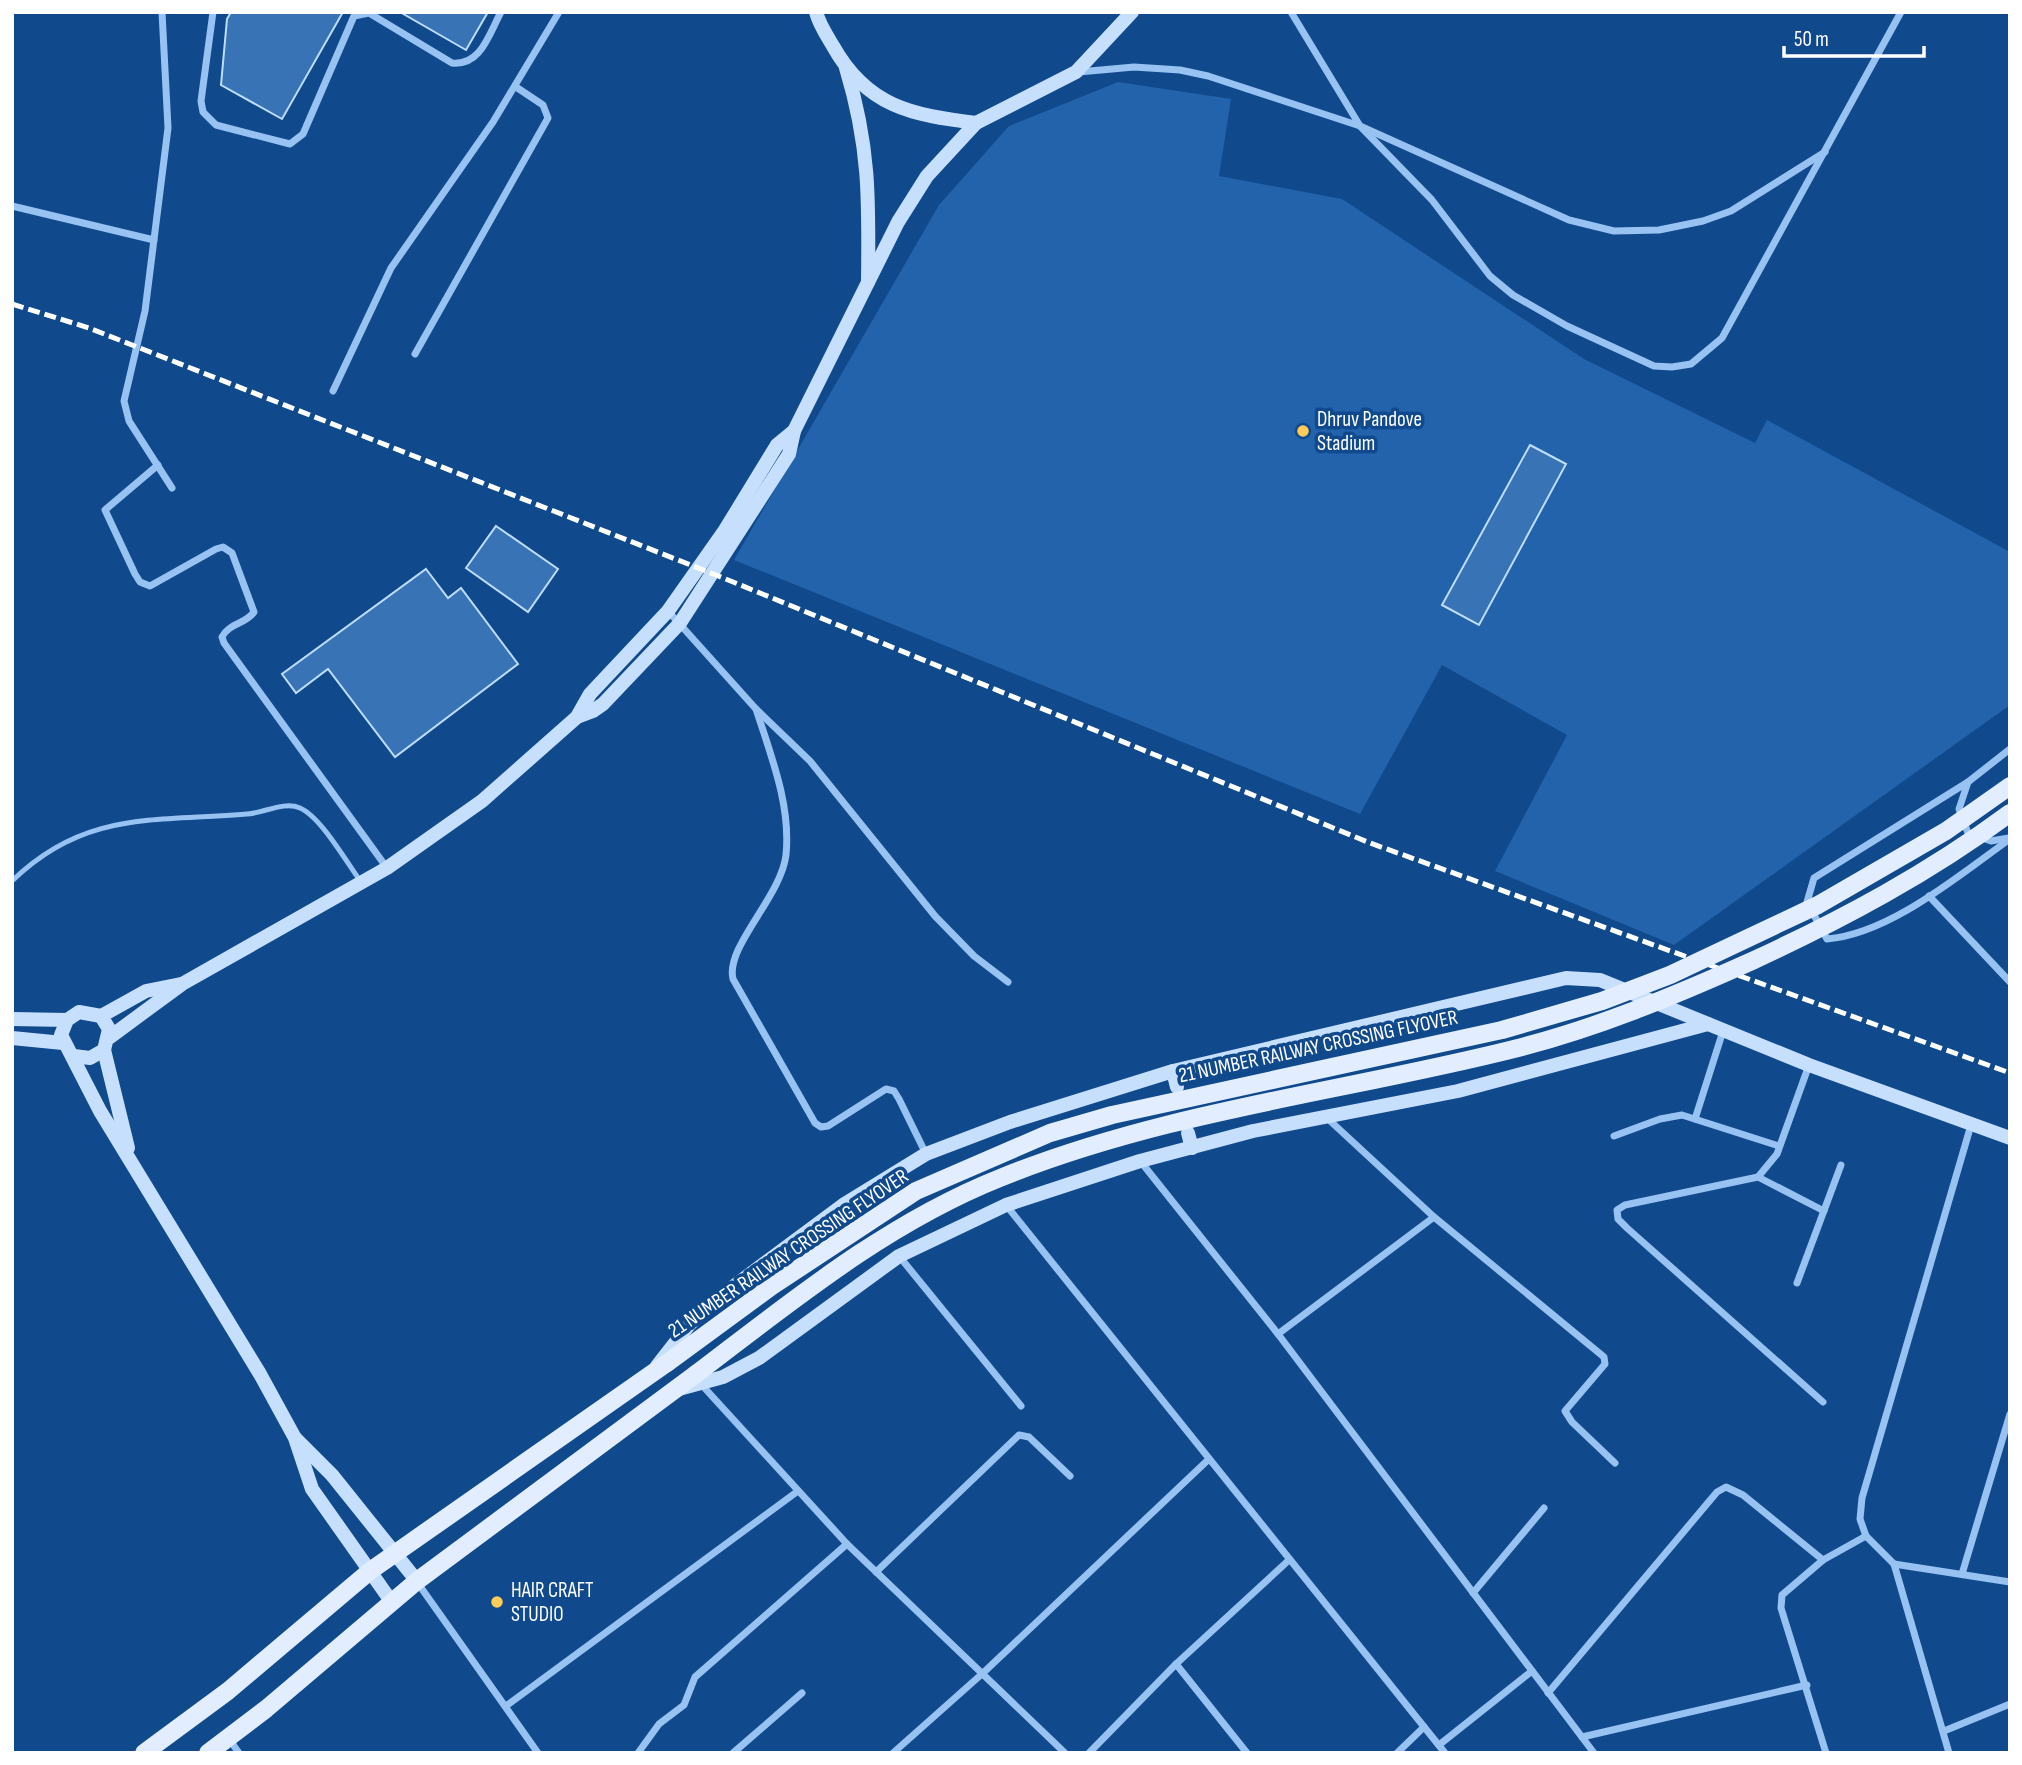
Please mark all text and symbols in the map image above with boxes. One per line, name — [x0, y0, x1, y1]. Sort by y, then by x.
scale bar — [1784, 14, 1924, 58]
text: 50 m — [1794, 27, 1829, 52]
place label: Dhruv Pandove Stadium — [1317, 407, 1422, 456]
marker: Dhruv Pandove Stadium — [1295, 423, 1311, 439]
street label: 21 NUMBER RAILWAY CROSSING FLYOVER — [1176, 1005, 1460, 1088]
street label: 21 NUMBER RAILWAY CROSSING FLYOVER — [663, 1163, 914, 1343]
place label: HAIR CRAFT STUDIO — [511, 1578, 594, 1627]
marker: HAIR CRAFT STUDIO — [489, 1594, 505, 1610]

